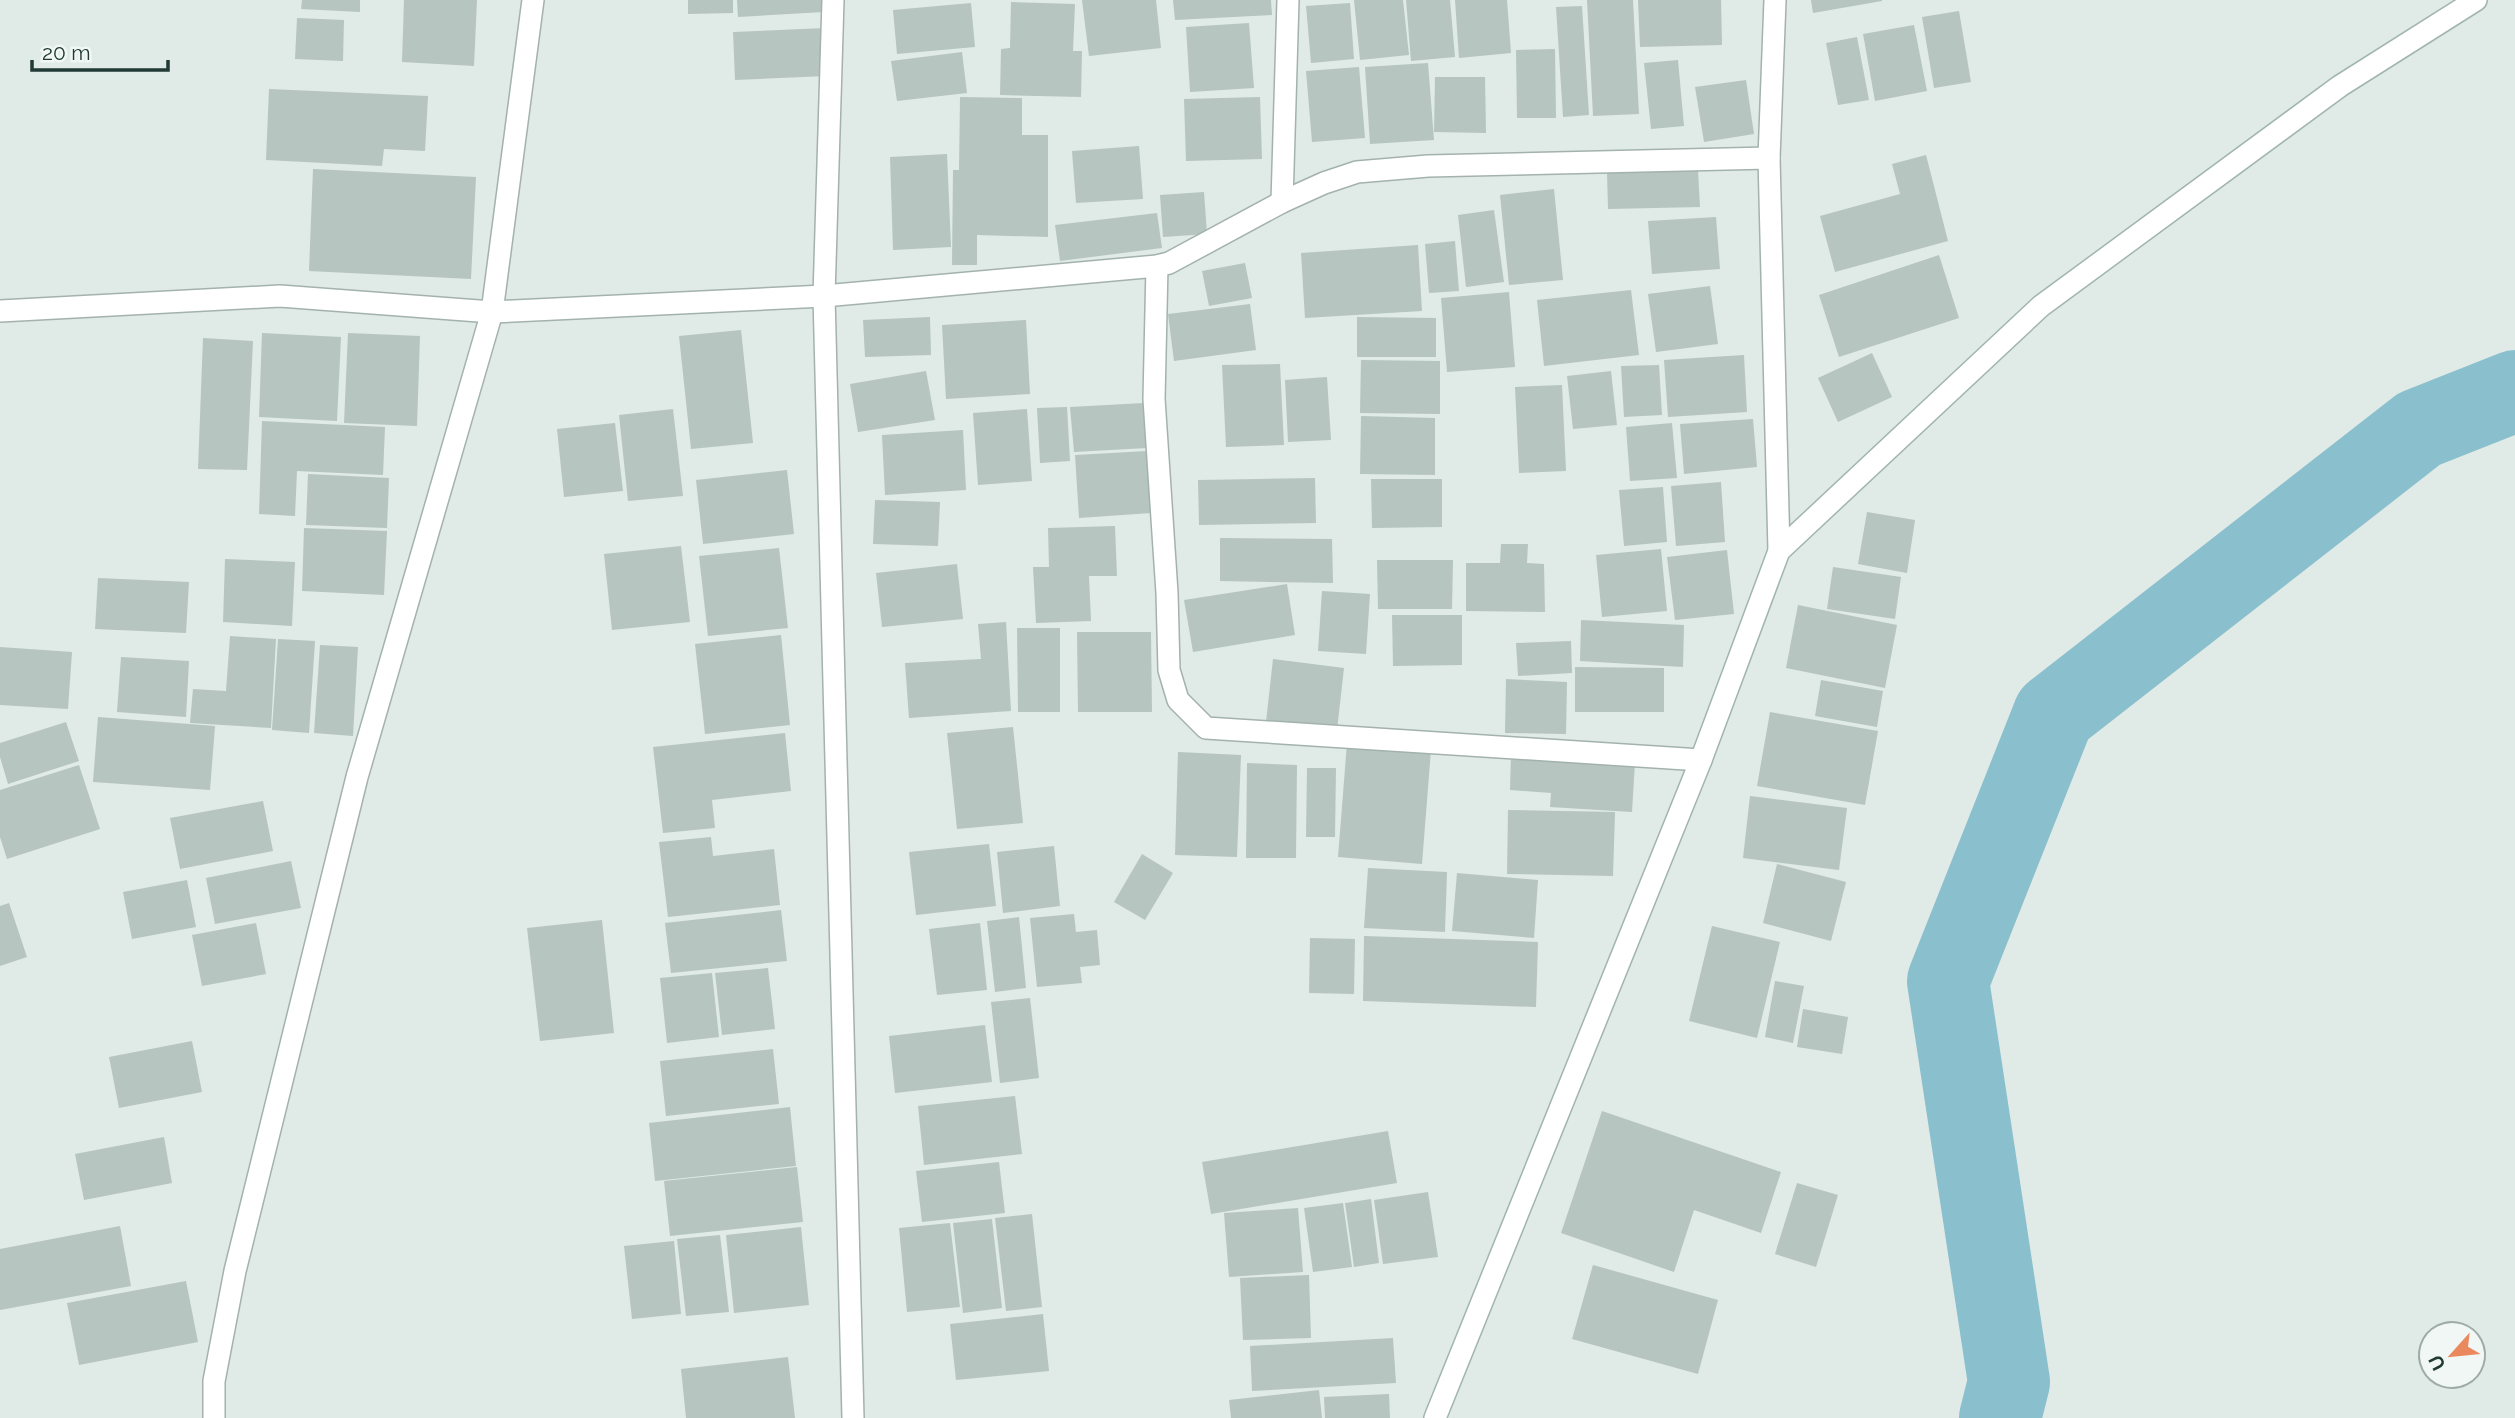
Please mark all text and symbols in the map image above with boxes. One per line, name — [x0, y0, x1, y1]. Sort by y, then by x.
scale bar — [32, 28, 168, 72]
text: 20 m — [42, 40, 90, 65]
north arrow — [2417, 1320, 2487, 1390]
text: U — [2424, 1351, 2450, 1374]

